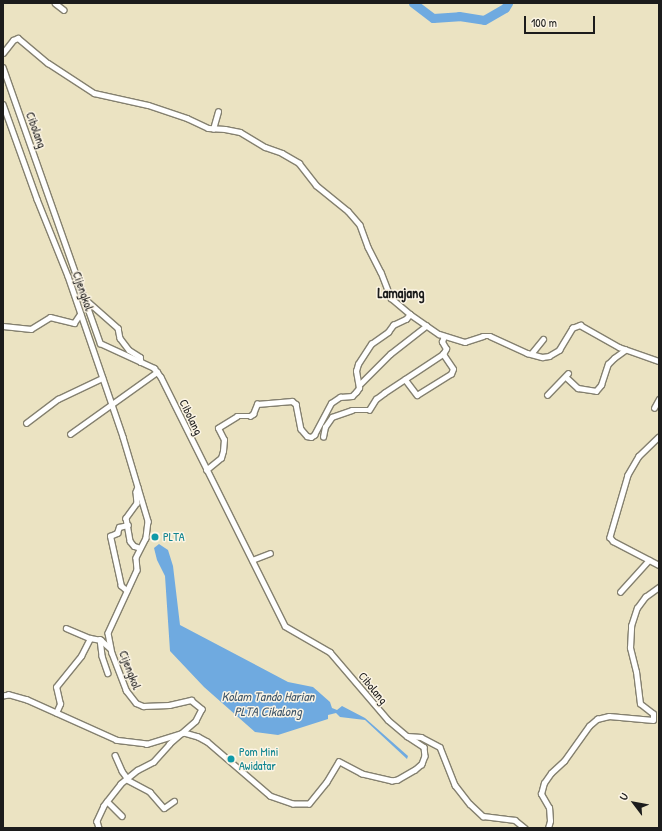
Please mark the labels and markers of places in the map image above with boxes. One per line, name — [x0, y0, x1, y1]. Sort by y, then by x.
place label: PLTA — [163, 530, 185, 544]
marker: PLTA — [150, 532, 160, 542]
place label: Pom Mini Awidatar — [239, 745, 278, 773]
marker: Pom Mini Awidatar — [226, 754, 236, 764]

